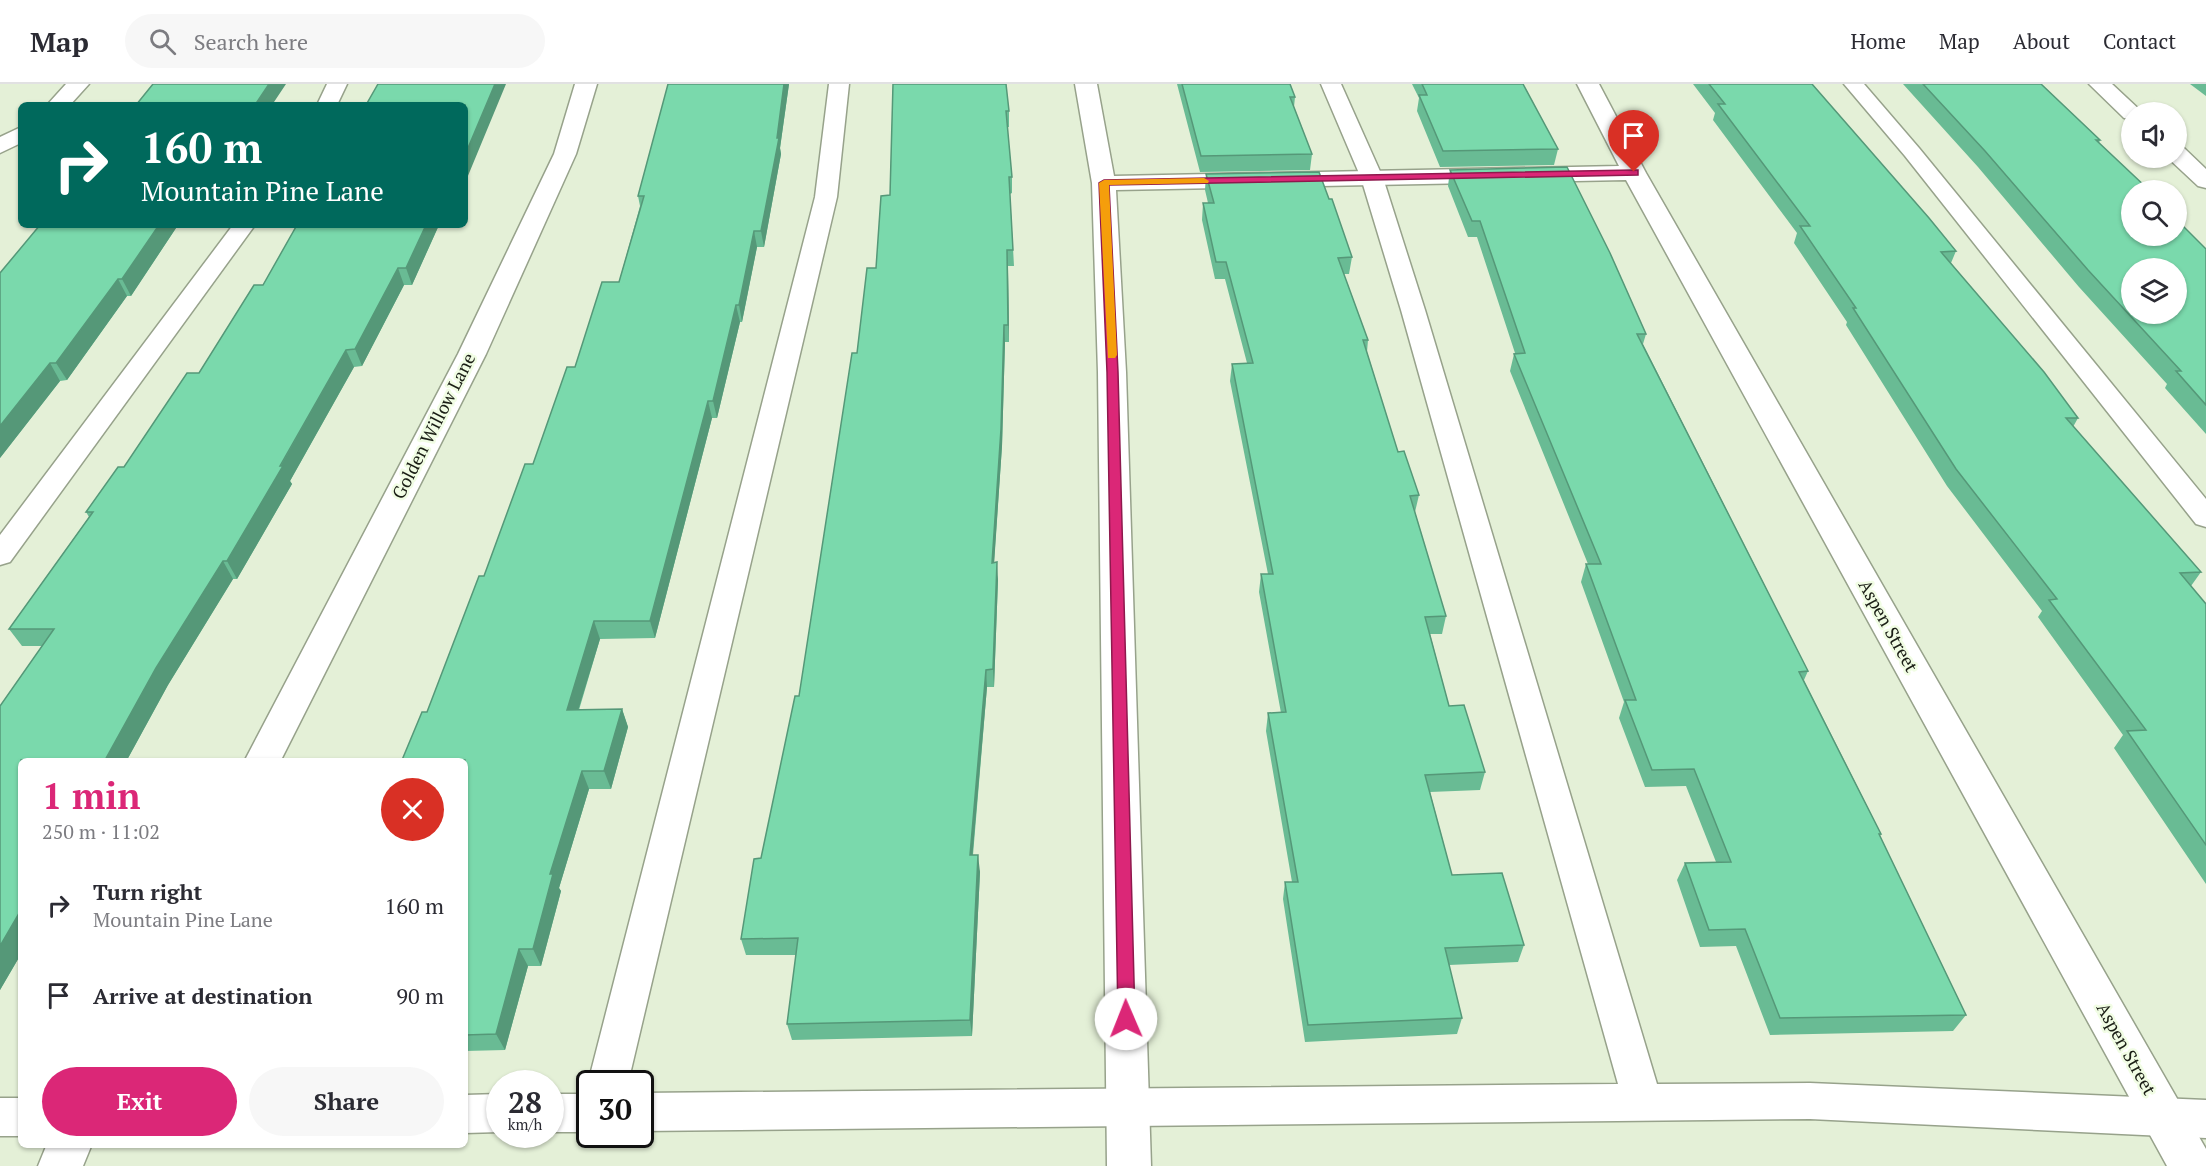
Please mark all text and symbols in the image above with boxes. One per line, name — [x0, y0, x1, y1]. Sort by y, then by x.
search box — [125, 14, 545, 68]
text: Map — [30, 23, 89, 60]
icon: search — [146, 25, 179, 58]
text: Search here — [194, 27, 308, 56]
text: Home — [1850, 27, 1906, 55]
text: Map — [1939, 27, 1980, 55]
text: About — [2013, 27, 2070, 55]
text: Contact — [2103, 27, 2176, 55]
map controls — [2121, 102, 2187, 324]
button: sound — [2121, 102, 2187, 168]
pin — [1608, 110, 1659, 172]
text: 160 m — [141, 119, 262, 175]
icon: arrive — [1617, 119, 1650, 152]
icon: right — [42, 126, 120, 204]
text: Mountain Pine Lane — [141, 173, 384, 209]
button: search — [2121, 180, 2187, 246]
button: layers — [2121, 258, 2187, 324]
street label: Golden Willow Lane — [386, 348, 480, 503]
street label: Aspen Street — [1854, 575, 1924, 676]
text: 1 min — [42, 772, 140, 819]
button: close — [381, 778, 444, 841]
text: 250 m · 11:02 — [42, 818, 160, 845]
text: Turn right — [93, 877, 202, 906]
icon: right — [42, 889, 75, 922]
text: 160 m — [384, 891, 444, 920]
text: Mountain Pine Lane — [93, 906, 273, 933]
icon: arrive — [42, 979, 75, 1012]
text: Arrive at destination — [93, 981, 312, 1010]
text: 90 m — [396, 981, 444, 1010]
position arrow — [1094, 987, 1158, 1051]
street label: Aspen Street — [2092, 998, 2162, 1099]
button: Exit — [42, 1067, 237, 1136]
button: Share — [249, 1067, 444, 1136]
speed limit sign: 30 — [576, 1070, 654, 1148]
text: 28 — [508, 1082, 542, 1122]
text: km/h — [508, 1114, 542, 1134]

